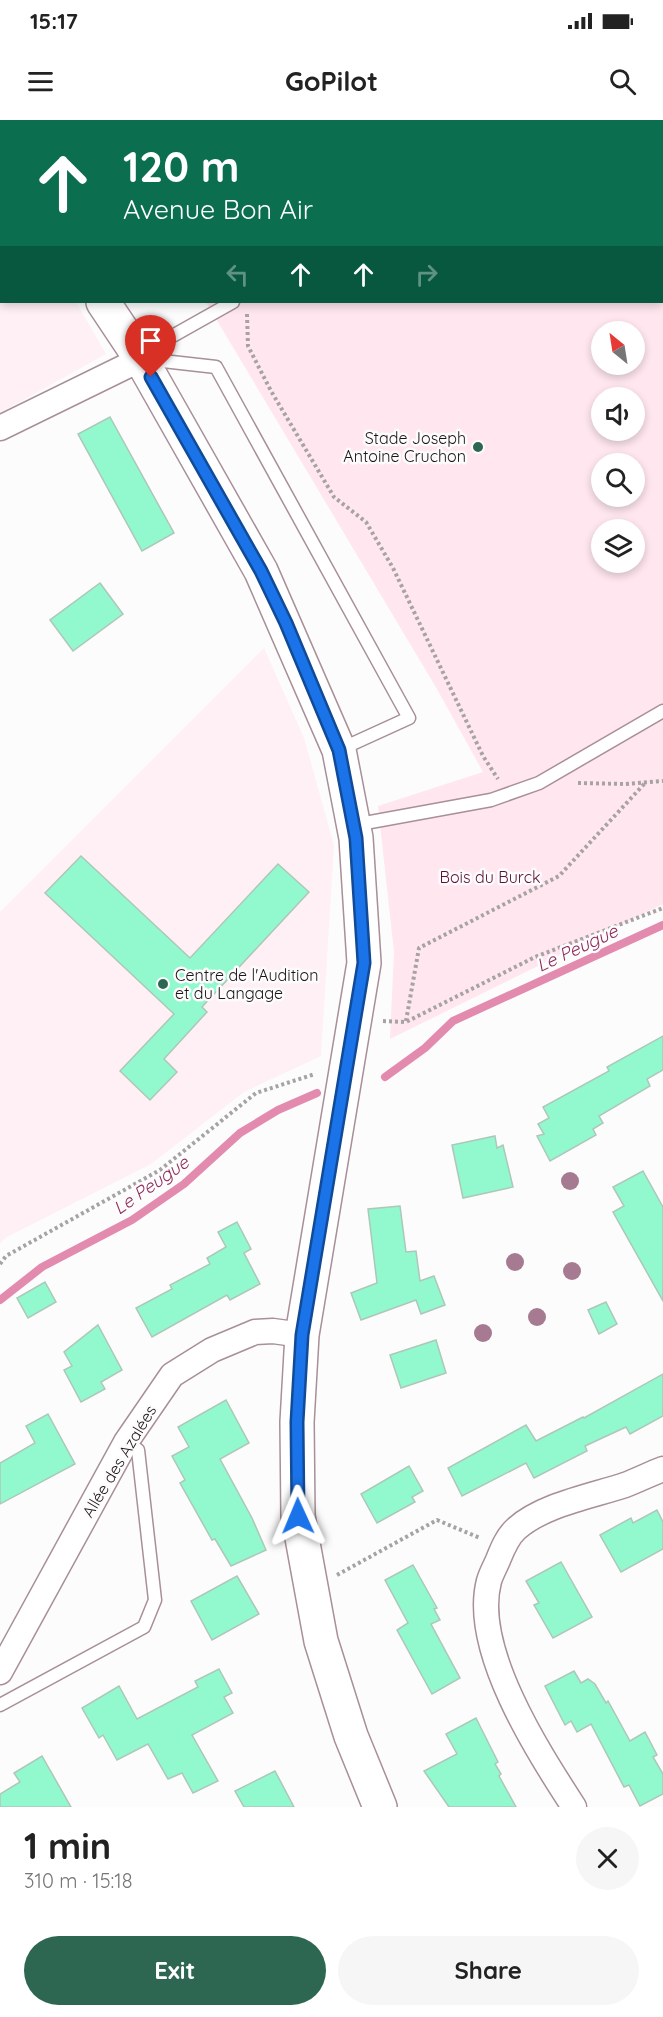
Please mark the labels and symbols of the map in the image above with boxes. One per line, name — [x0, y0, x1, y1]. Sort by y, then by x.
pin — [125, 315, 176, 377]
north arrow — [591, 321, 645, 375]
place label: Stade Joseph Antoine Cruchon — [343, 428, 466, 466]
marker: Stade Joseph Antoine Cruchon — [471, 440, 485, 454]
park label: Bois du Burck — [440, 867, 540, 887]
water label: Le Peugue — [533, 919, 622, 977]
place label: Centre de l'Audition et du Langage — [175, 965, 318, 1003]
marker: Centre de l'Audition et du Langage — [156, 977, 170, 991]
water label: Le Peugue — [109, 1150, 194, 1219]
street label: Allée des Azalées — [78, 1401, 160, 1521]
position arrow — [266, 1484, 330, 1548]

